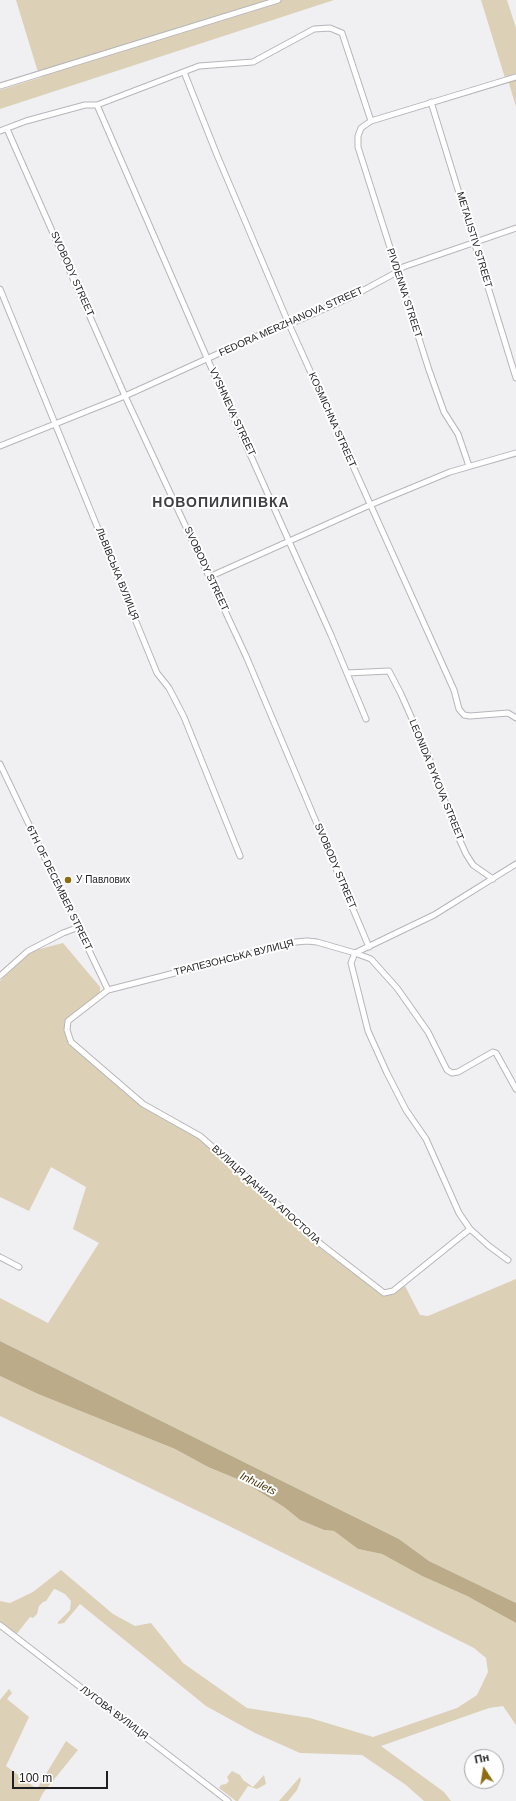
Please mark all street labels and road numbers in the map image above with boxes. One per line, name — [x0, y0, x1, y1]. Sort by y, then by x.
street label: METALISTIV STREET — [454, 191, 494, 289]
street label: SVOBODY STREET — [48, 230, 96, 318]
street label: PIVDENNA STREET — [384, 247, 424, 339]
street label: FEDORA MERZHANOVA STREET — [217, 285, 365, 359]
street label: VYSHNEVA STREET — [206, 366, 258, 458]
street label: KOSMICHNA STREET — [306, 371, 358, 469]
street label: SVOBODY STREET — [181, 525, 231, 613]
street label: ЛЬВІВСЬКА ВУЛИЦЯ — [93, 526, 141, 622]
street label: LEONIDA BYKOVA STREET — [406, 718, 466, 842]
street label: SVOBODY STREET — [312, 821, 358, 911]
street label: 6TH OF DECEMBER STREET — [24, 824, 94, 952]
street label: ТРАПЕЗОНСЬКА ВУЛИЦЯ — [173, 937, 295, 979]
street label: ВУЛИЦЯ ДАНИЛА АПОСТОЛА — [209, 1143, 323, 1247]
street label: ЛУГОВА ВУЛИЦЯ — [78, 1684, 150, 1742]

